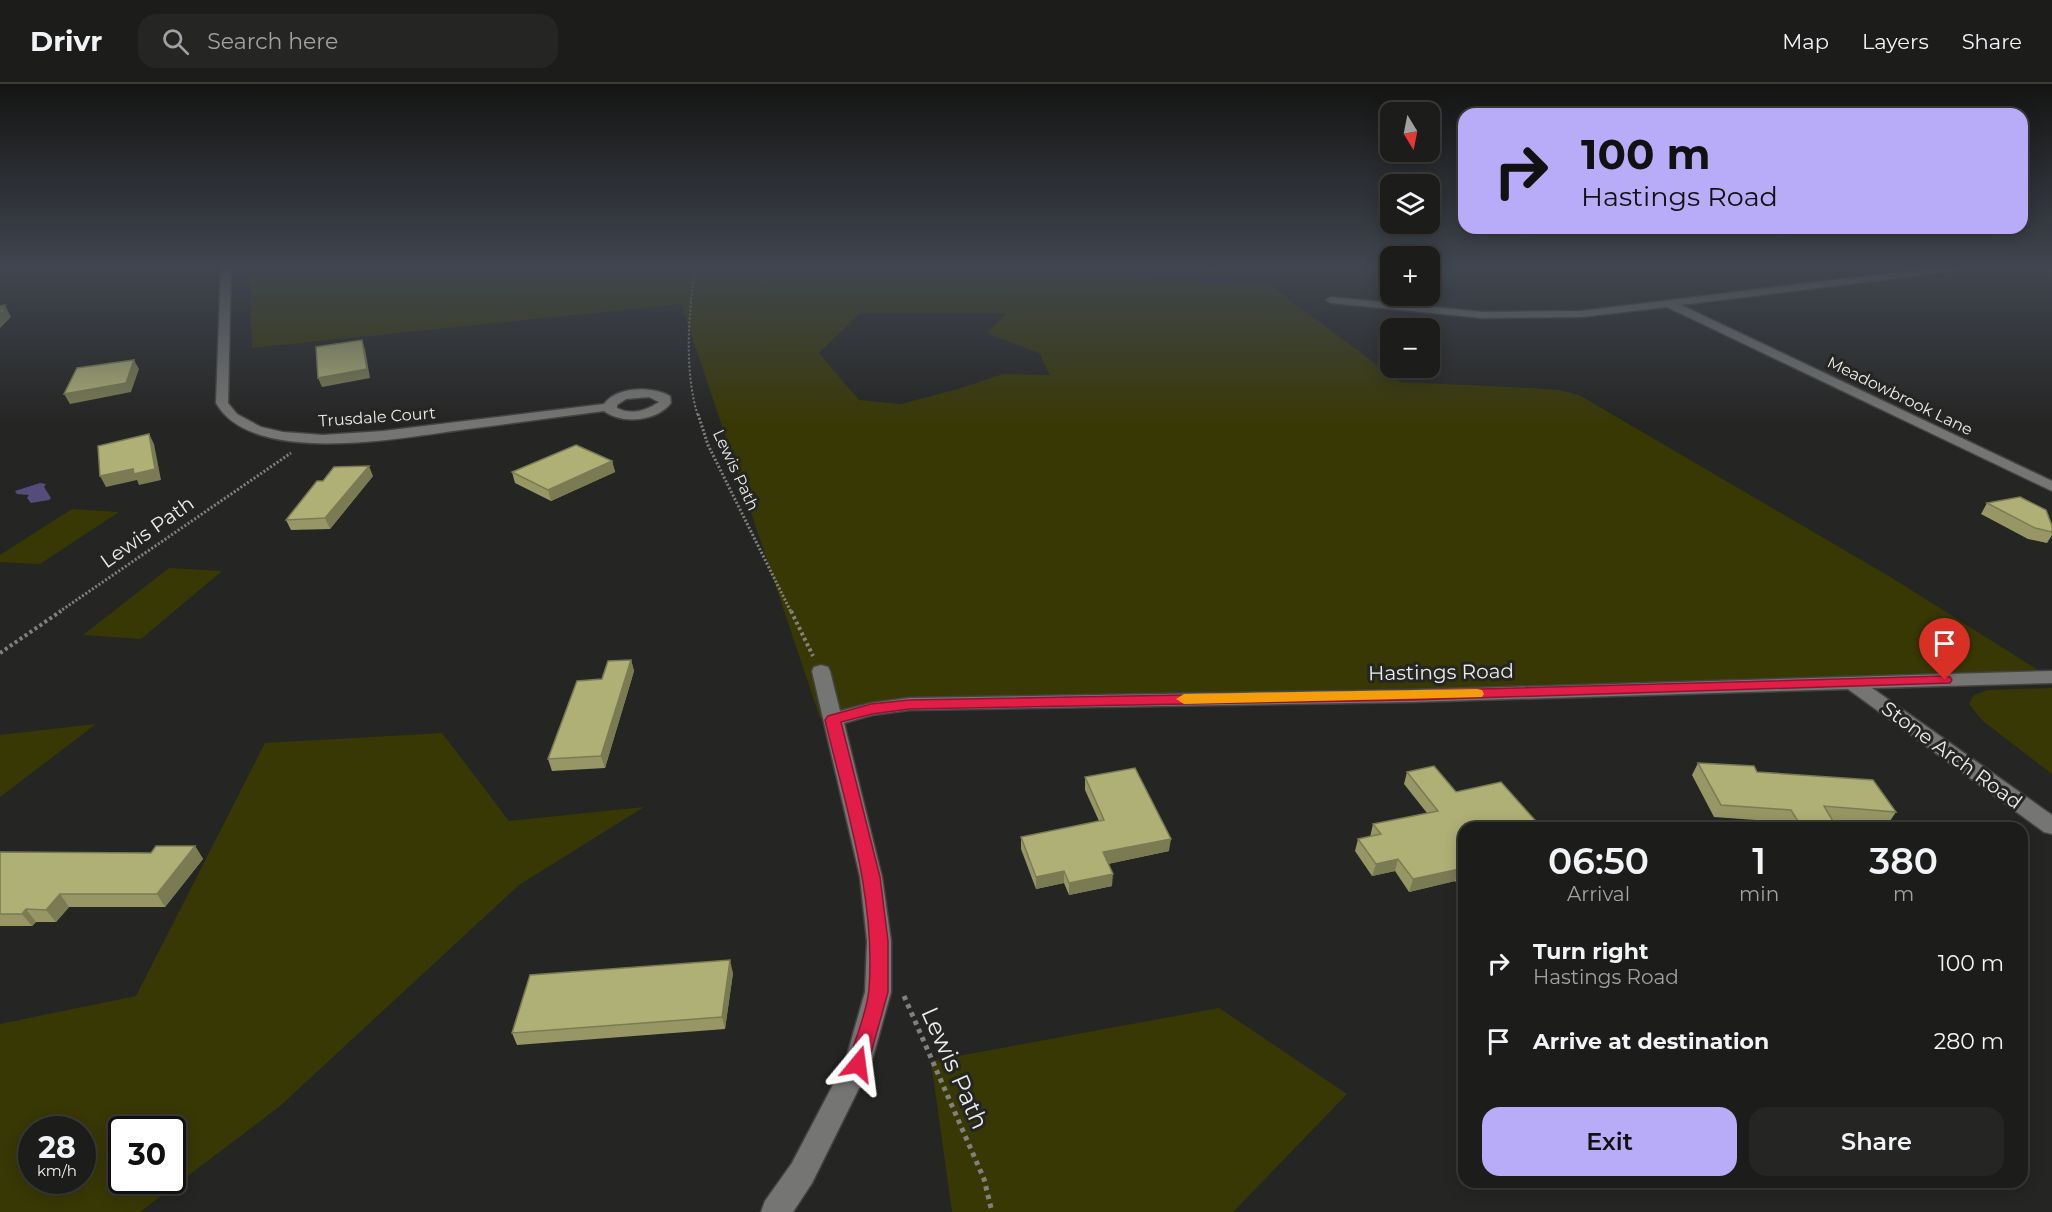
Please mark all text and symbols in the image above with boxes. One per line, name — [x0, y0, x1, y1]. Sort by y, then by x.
search box — [138, 14, 558, 68]
text: Drivr — [30, 24, 102, 58]
icon: search — [159, 25, 192, 58]
text: Search here — [207, 28, 338, 55]
text: Map — [1782, 29, 1829, 54]
text: Layers — [1862, 29, 1929, 54]
text: Share — [1962, 29, 2022, 54]
north arrow — [1380, 102, 1440, 162]
map controls — [1380, 102, 1440, 378]
text: 100 m — [1581, 128, 1710, 180]
icon: right — [1482, 132, 1560, 210]
button: layers — [1380, 174, 1440, 234]
text: Hastings Road — [1581, 180, 1778, 213]
button: + — [1380, 246, 1440, 306]
button: − — [1380, 318, 1440, 378]
street label: Meadowbrook Lane — [1824, 353, 1976, 439]
street label: Trusdale Court — [318, 403, 437, 431]
street label: Lewis Path — [709, 426, 763, 514]
street label: Lewis Path — [95, 491, 199, 573]
pin — [1919, 618, 1970, 680]
icon: arrive — [1928, 627, 1961, 660]
street label: Hastings Road — [1368, 659, 1514, 685]
street label: Stone Arch Road — [1877, 696, 2027, 814]
text: 06:50 — [1548, 839, 1649, 883]
text: 1 — [1752, 839, 1766, 883]
text: 380 — [1869, 839, 1938, 883]
text: Arrival — [1567, 882, 1630, 906]
text: min — [1739, 882, 1779, 906]
text: m — [1893, 882, 1914, 906]
text: Turn right — [1533, 938, 1648, 965]
icon: right — [1482, 947, 1515, 980]
text: 100 m — [1938, 950, 2004, 977]
text: Hastings Road — [1533, 965, 1679, 989]
street label: Lewis Path — [915, 1002, 995, 1134]
icon: arrive — [1482, 1025, 1515, 1058]
text: Arrive at destination — [1533, 1028, 1769, 1055]
text: 280 m — [1934, 1028, 2004, 1055]
position arrow — [826, 1032, 890, 1096]
button: Exit — [1482, 1107, 1737, 1176]
button: Share — [1749, 1107, 2004, 1176]
speed limit sign: 30 — [108, 1116, 186, 1194]
text: 28 — [38, 1129, 76, 1166]
text: km/h — [37, 1161, 77, 1180]

